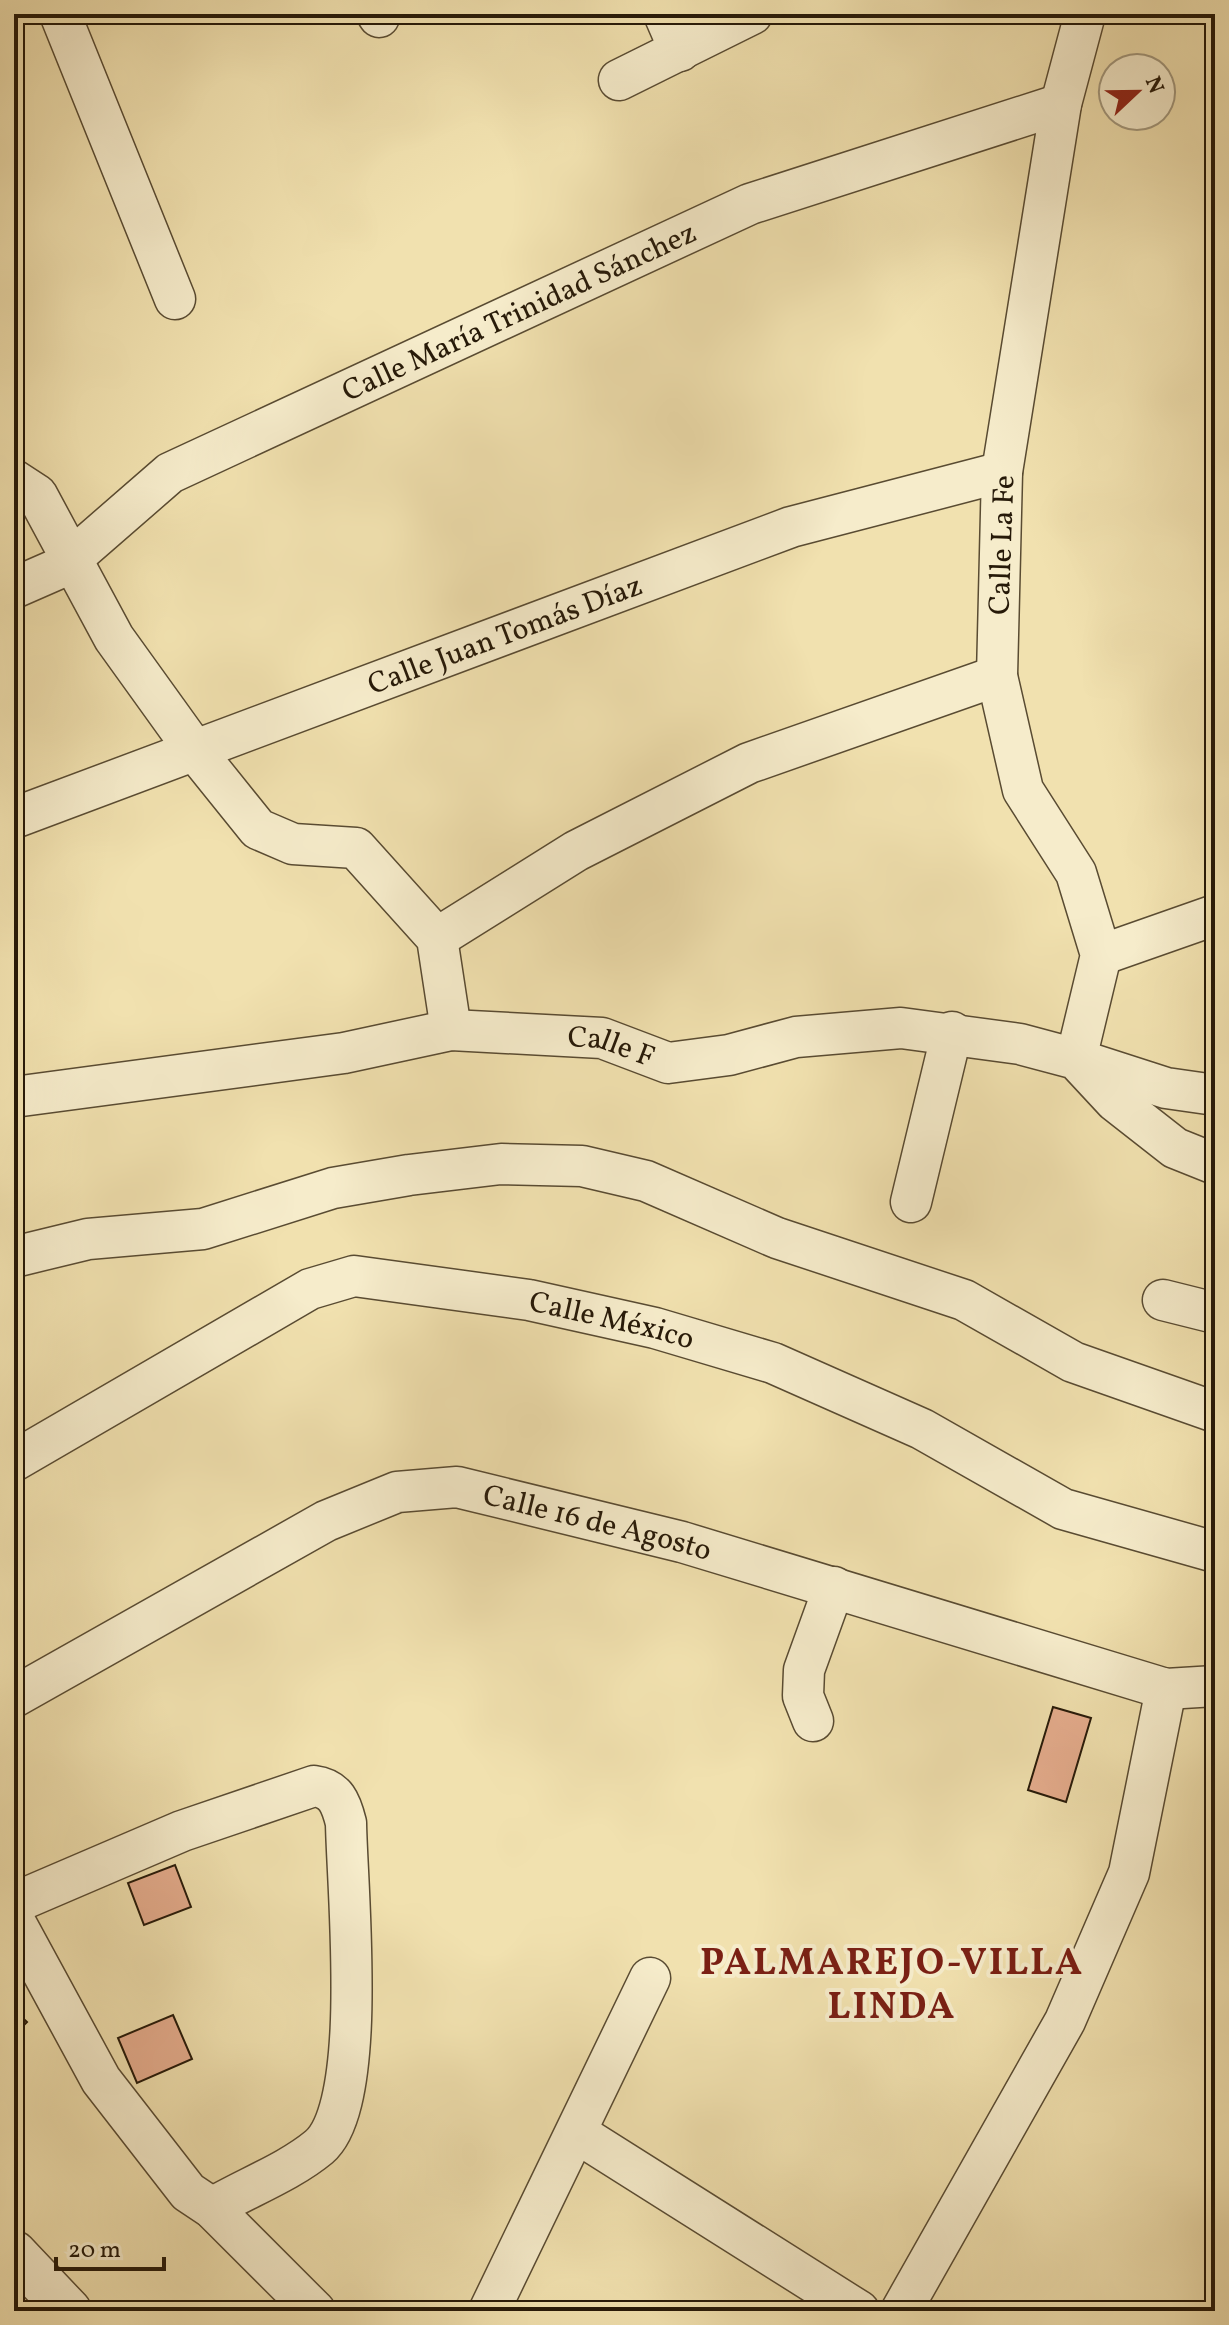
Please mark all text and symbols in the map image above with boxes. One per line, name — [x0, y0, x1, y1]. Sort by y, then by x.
north arrow — [1097, 52, 1177, 132]
text: N — [1136, 72, 1171, 99]
street label: Calle María Trinidad Sánchez — [336, 213, 704, 413]
street label: Calle La Fe — [980, 474, 1026, 616]
street label: Calle Juan Tomás Díaz — [362, 566, 649, 707]
street label: Calle F — [566, 1017, 660, 1079]
street label: Calle México — [525, 1282, 699, 1361]
street label: Calle 16 de Agosto — [479, 1475, 717, 1573]
district label: PALMAREJO-VILLA LINDA — [700, 1938, 1084, 2035]
scale bar — [56, 2221, 164, 2271]
text: 20 m — [68, 2234, 121, 2268]

